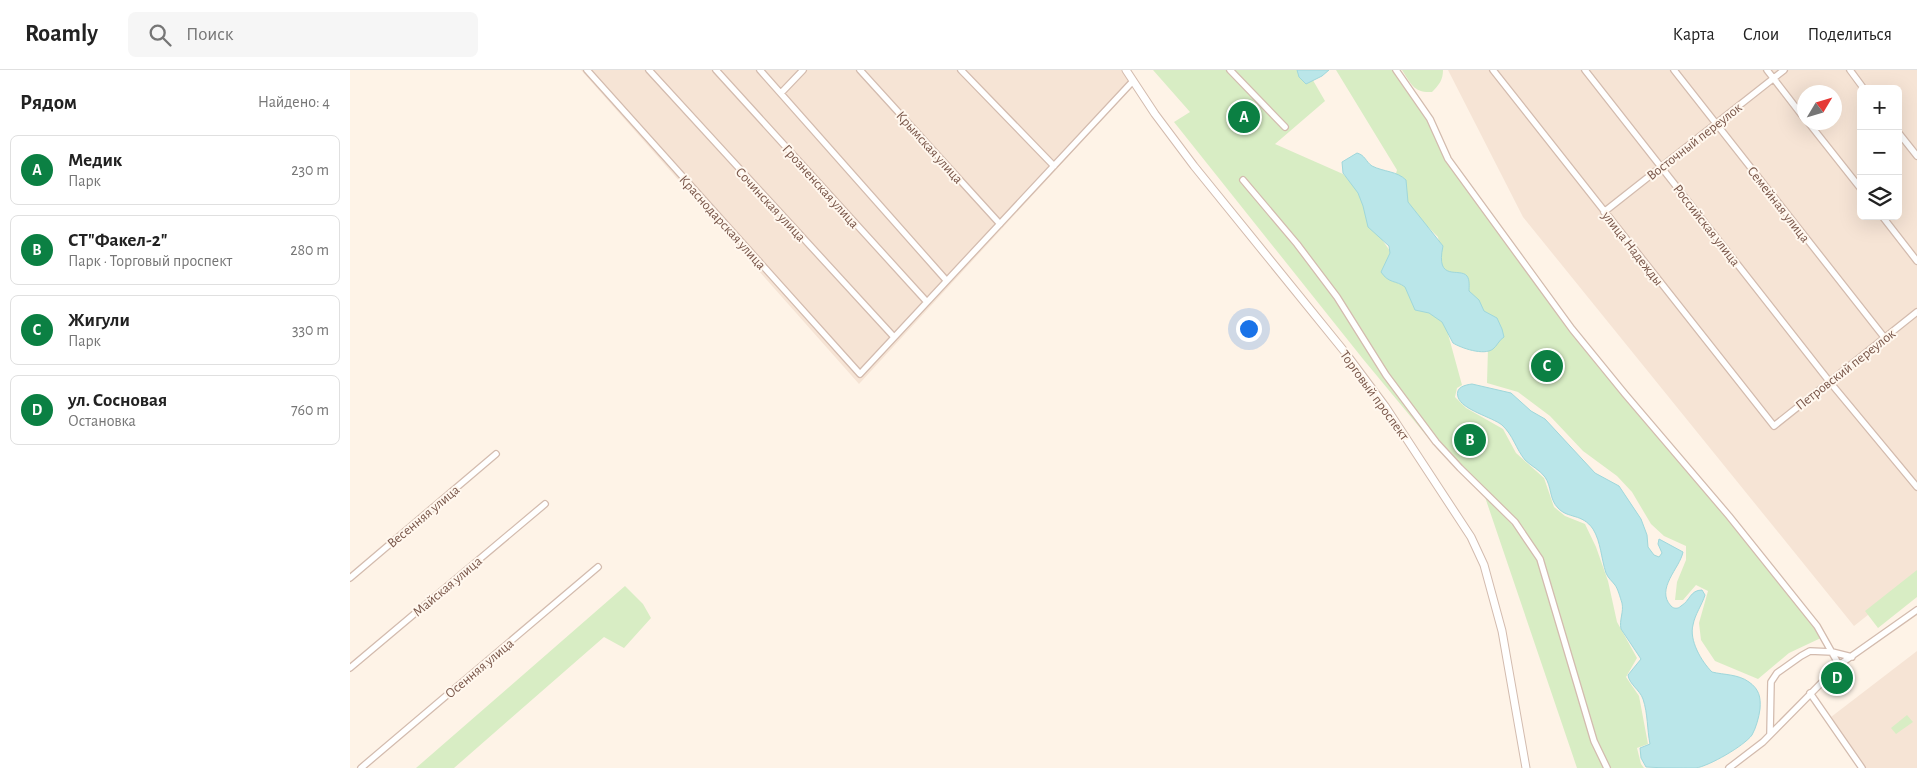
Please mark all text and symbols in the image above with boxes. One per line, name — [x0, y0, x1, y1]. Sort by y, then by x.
search box — [128, 12, 478, 57]
icon: search — [146, 21, 174, 49]
text: Roamly — [25, 22, 98, 46]
text: Поиск — [186, 25, 234, 44]
text: Карта — [1673, 26, 1715, 44]
text: Слои — [1743, 26, 1779, 44]
text: Поделиться — [1807, 26, 1892, 44]
north arrow — [1797, 85, 1842, 130]
map controls — [1857, 85, 1902, 220]
button: + — [1857, 85, 1902, 130]
text: Рядом — [20, 92, 77, 113]
text: Найдено: 4 — [258, 94, 330, 110]
pin: A — [1228, 98, 1260, 136]
street label: Восточный переулок — [1644, 100, 1745, 183]
street label: Крымская улица — [893, 109, 966, 187]
button: − — [1857, 130, 1902, 175]
street label: Грозненская улица — [779, 142, 862, 232]
text: Медик — [68, 151, 122, 170]
text: A — [32, 162, 42, 178]
text: 230 m — [291, 162, 329, 178]
street label: Семейная улица — [1744, 164, 1812, 246]
street label: Сочинская улица — [733, 165, 808, 245]
text: Парк — [68, 173, 101, 189]
street label: Краснодарская улица — [676, 173, 769, 273]
button: layers — [1857, 175, 1902, 220]
street label: Российская улица — [1670, 182, 1743, 270]
street label: улица Надежды — [1598, 208, 1665, 288]
text: СТ"Факел-2" — [68, 231, 167, 250]
text: B — [32, 242, 42, 258]
text: 280 m — [290, 242, 329, 258]
text: Парк · Торговый проспект — [68, 253, 232, 269]
text: Жигули — [68, 311, 130, 330]
your location — [1236, 316, 1262, 342]
text: C — [33, 322, 41, 338]
text: 330 m — [292, 322, 329, 338]
street label: Петровский переулок — [1793, 326, 1899, 413]
text: Парк — [68, 333, 101, 349]
pin: C — [1531, 347, 1563, 385]
street label: Торговый проспект — [1337, 348, 1412, 444]
text: ул. Сосновая — [68, 391, 167, 410]
text: D — [32, 402, 42, 418]
text: 760 m — [291, 402, 329, 418]
text: Остановка — [68, 413, 136, 429]
pin: B — [1454, 421, 1486, 459]
street label: Весенняя улица — [385, 482, 463, 551]
street label: Майская улица — [411, 554, 485, 619]
street label: Осенняя улица — [443, 636, 517, 701]
pin: D — [1821, 659, 1853, 697]

